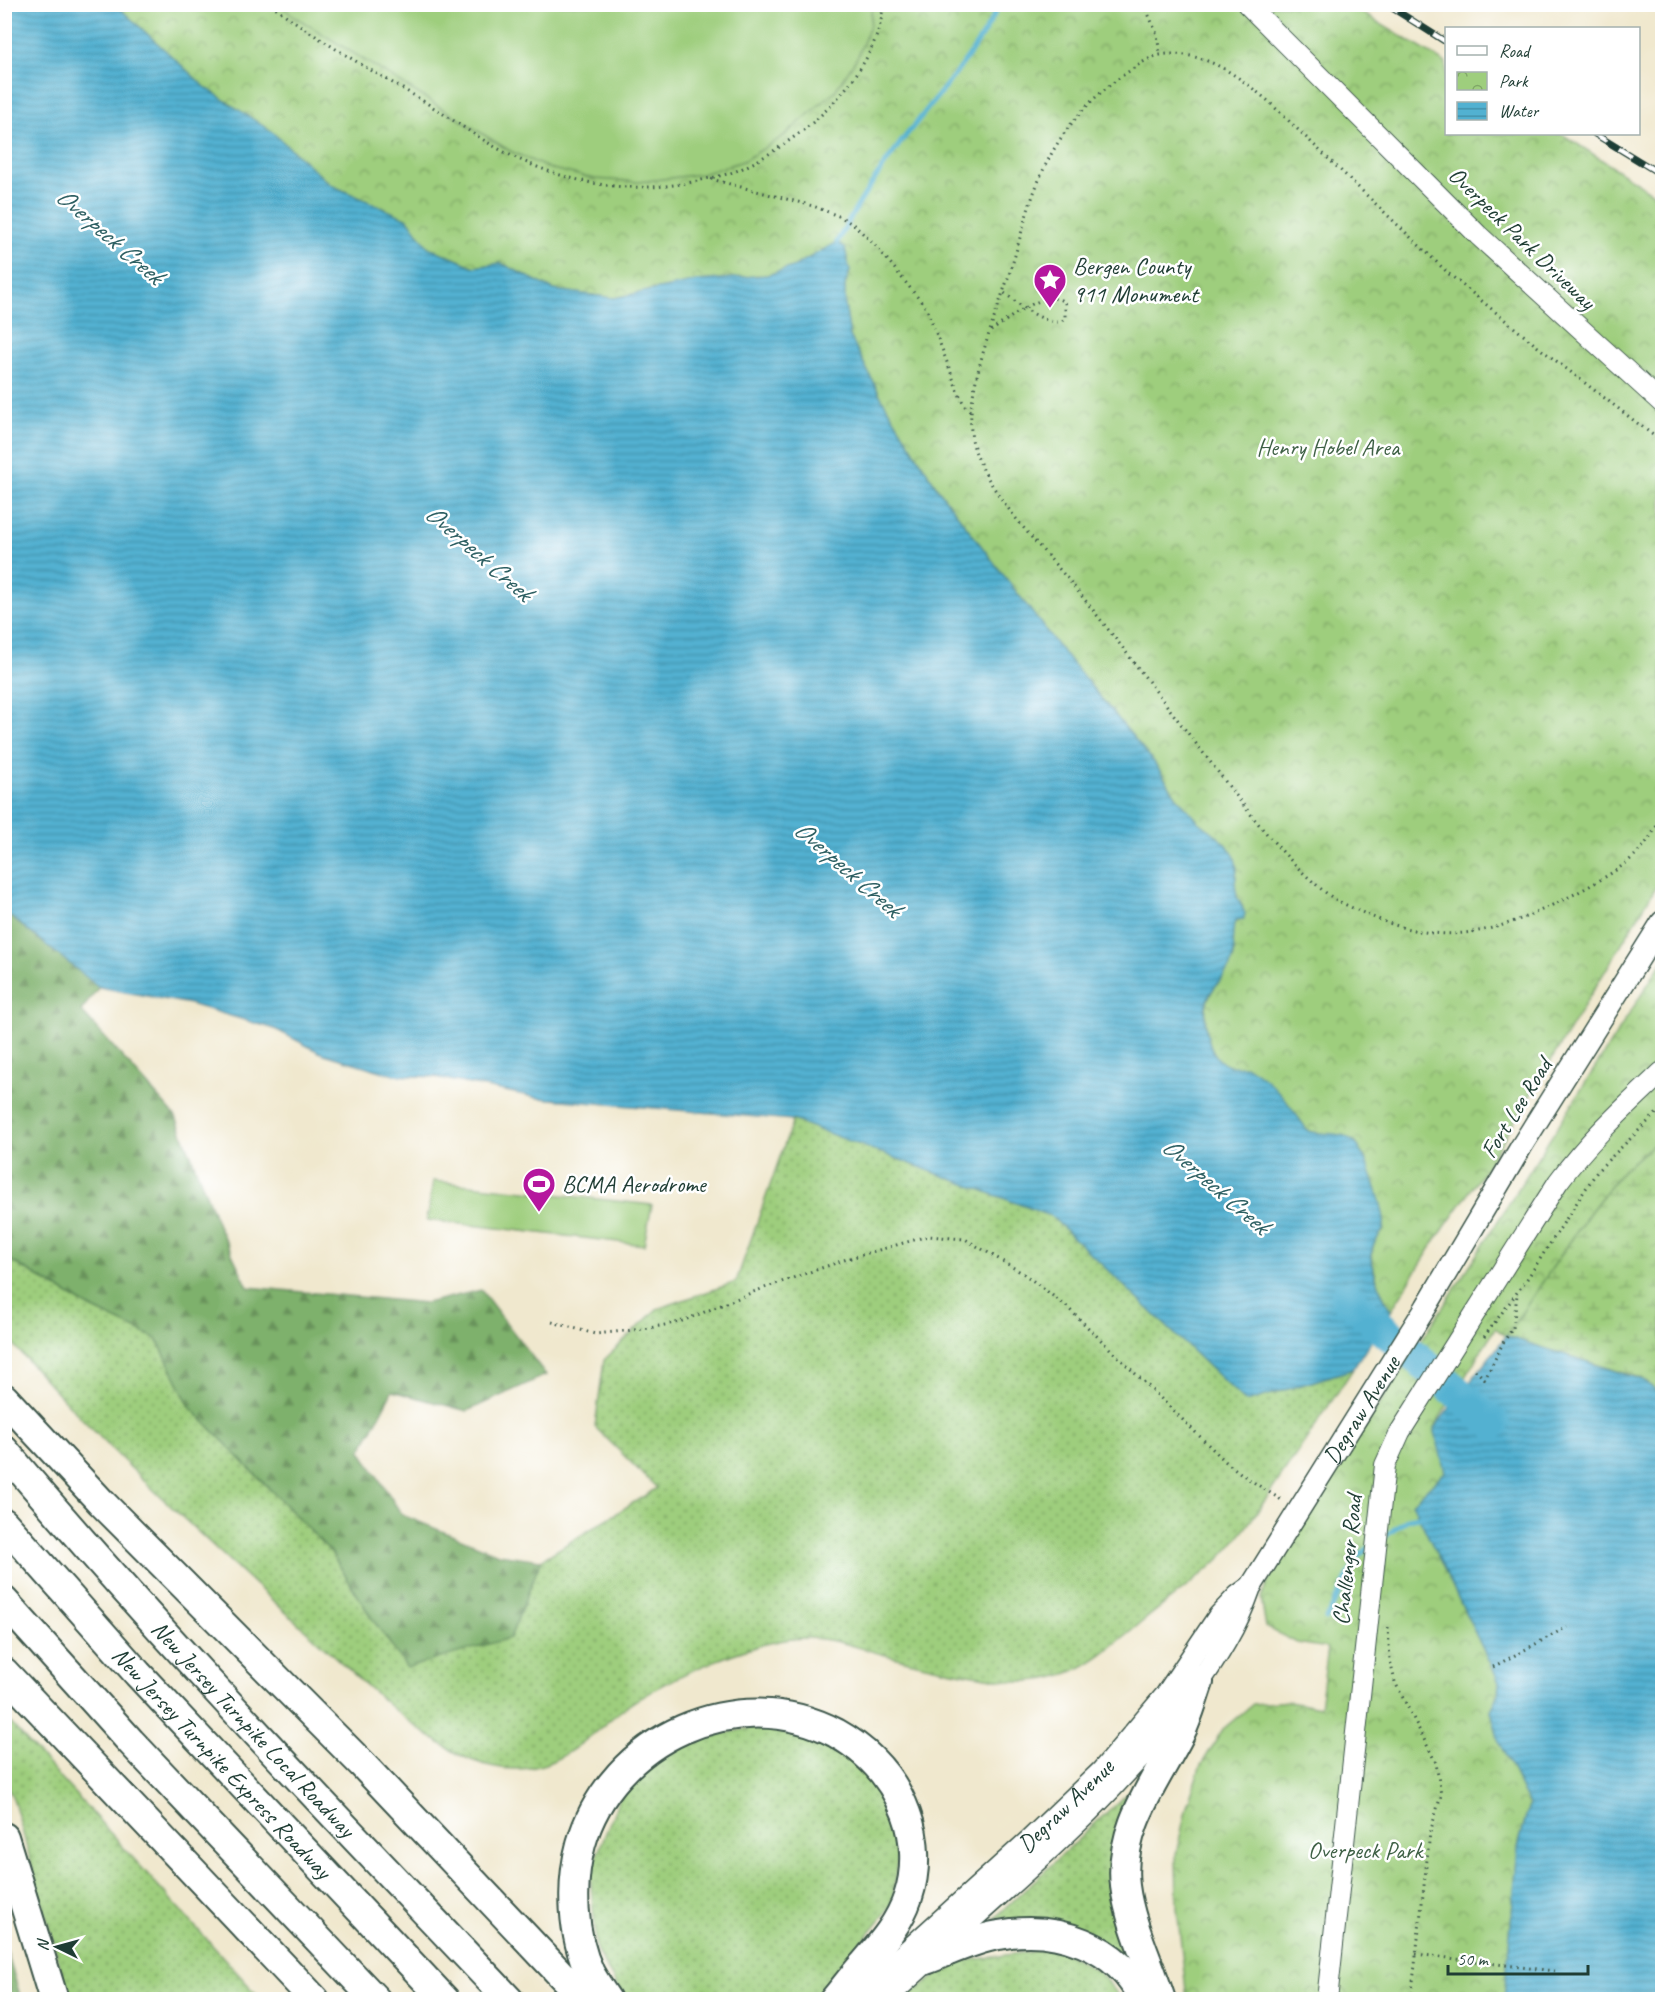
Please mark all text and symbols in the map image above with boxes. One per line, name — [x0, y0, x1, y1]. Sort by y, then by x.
legend — [1445, 27, 1640, 135]
text: Road — [1499, 40, 1532, 62]
text: Park — [1499, 70, 1529, 92]
text: Water — [1499, 100, 1540, 122]
street label: Overpeck Park Driveway — [1442, 160, 1603, 317]
water label: Overpeck Creek — [49, 180, 173, 294]
place label: Bergen County 911 Monument — [1073, 251, 1200, 309]
place icon: Bergen County 911 Monument — [1032, 262, 1068, 309]
park label: Henry Hobel Area — [1257, 432, 1401, 462]
water label: Overpeck Creek — [418, 497, 542, 611]
water label: Overpeck Creek — [787, 813, 911, 927]
street label: Fort Lee Road — [1474, 1049, 1560, 1164]
water label: Overpeck Creek — [1155, 1130, 1279, 1244]
sports icon: BCMA Aerodrome — [521, 1166, 557, 1213]
place label: BCMA Aerodrome — [562, 1169, 708, 1199]
street label: Degraw Avenue — [1316, 1348, 1408, 1470]
street label: Challenger Road — [1325, 1490, 1369, 1627]
street label: New Jersey Turnpike Local Roadway — [145, 1614, 363, 1845]
street label: New Jersey Turnpike Express Roadway — [106, 1640, 339, 1886]
street label: Degraw Avenue — [1011, 1751, 1122, 1859]
park label: Overpeck Park — [1308, 1835, 1424, 1865]
north arrow — [27, 1917, 87, 1977]
text: N — [33, 1937, 54, 1952]
scale bar — [1448, 1938, 1588, 1976]
text: 50 m — [1457, 1948, 1490, 1970]

